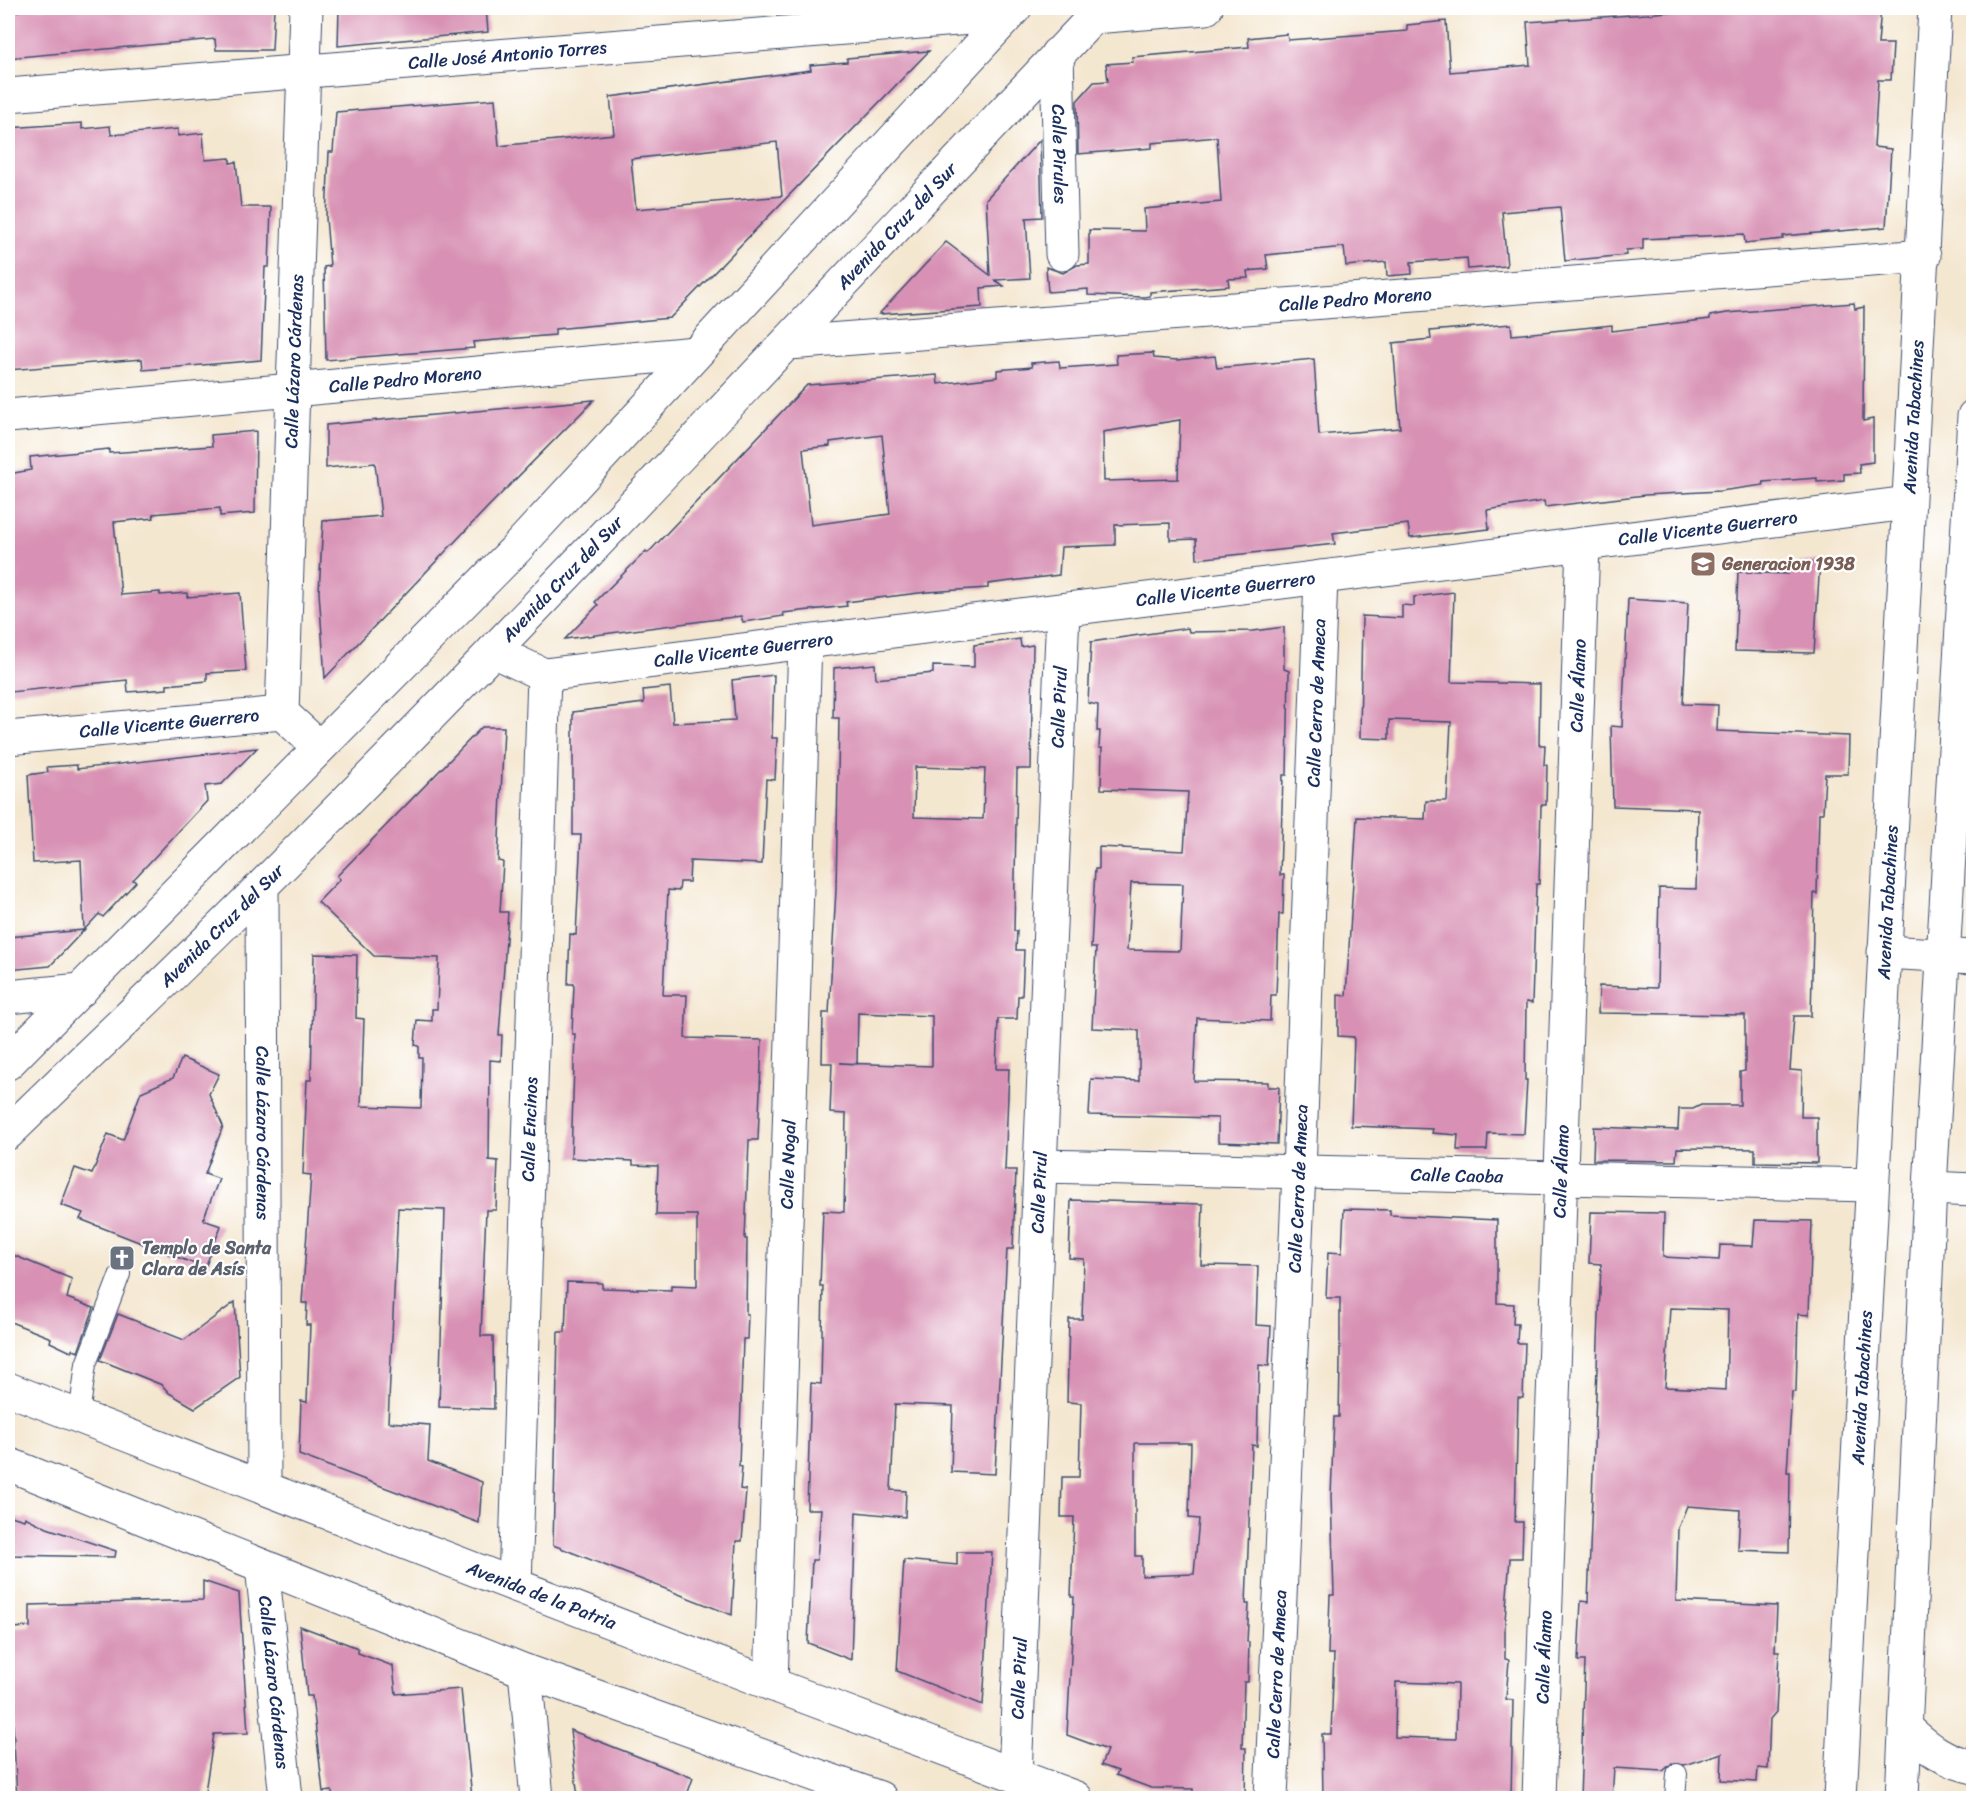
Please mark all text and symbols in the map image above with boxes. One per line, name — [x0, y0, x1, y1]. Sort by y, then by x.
street label: Calle José Antonio Torres — [407, 31, 609, 79]
street label: Calle Pirules — [1042, 104, 1077, 205]
street label: Avenida Cruz del Sur — [828, 153, 966, 298]
street label: Calle Lázaro Cárdenas — [275, 273, 313, 449]
street label: Calle Pedro Moreno — [1278, 278, 1433, 321]
street label: Avenida Tabachines — [1893, 338, 1933, 496]
street label: Calle Pedro Moreno — [328, 357, 483, 403]
street label: Calle Vicente Guerrero — [1616, 501, 1799, 555]
street label: Avenida Cruz del Sur — [493, 507, 633, 650]
place label: Generacion 1938 — [1721, 548, 1855, 580]
school or university icon: Generacion 1938 — [1688, 549, 1718, 579]
street label: Calle Vicente Guerrero — [1134, 562, 1317, 616]
street label: Calle Cerro de Ameca — [1297, 618, 1335, 788]
street label: Calle Vicente Guerrero — [652, 623, 835, 677]
street label: Calle Álamo — [1560, 638, 1596, 733]
street label: Calle Pirul — [1041, 664, 1077, 749]
street label: Calle Vicente Guerrero — [78, 699, 261, 747]
street label: Avenida Tabachines — [1867, 824, 1908, 981]
street label: Avenida Cruz del Sur — [151, 855, 293, 996]
street label: Calle Lázaro Cárdenas — [247, 1046, 279, 1221]
street label: Calle Encinos — [512, 1076, 547, 1182]
street label: Calle Cerro de Ameca — [1279, 1104, 1317, 1274]
street label: Calle Nogal — [771, 1118, 805, 1209]
street label: Calle Álamo — [1543, 1124, 1579, 1219]
street label: Calle Pirul — [1021, 1150, 1057, 1234]
street label: Calle Caoba — [1410, 1158, 1505, 1193]
place label: Templo de Santa Clara de Asís — [141, 1232, 272, 1285]
church icon: Templo de Santa Clara de Asís — [107, 1243, 137, 1273]
street label: Avenida Tabachines — [1842, 1309, 1882, 1467]
street label: Avenida de la Patria — [461, 1551, 622, 1639]
street label: Calle Cerro de Ameca — [1257, 1589, 1296, 1759]
street label: Calle Lázaro Cárdenas — [249, 1594, 299, 1771]
street label: Calle Álamo — [1526, 1610, 1562, 1704]
street label: Calle Pirul — [1001, 1635, 1037, 1720]

